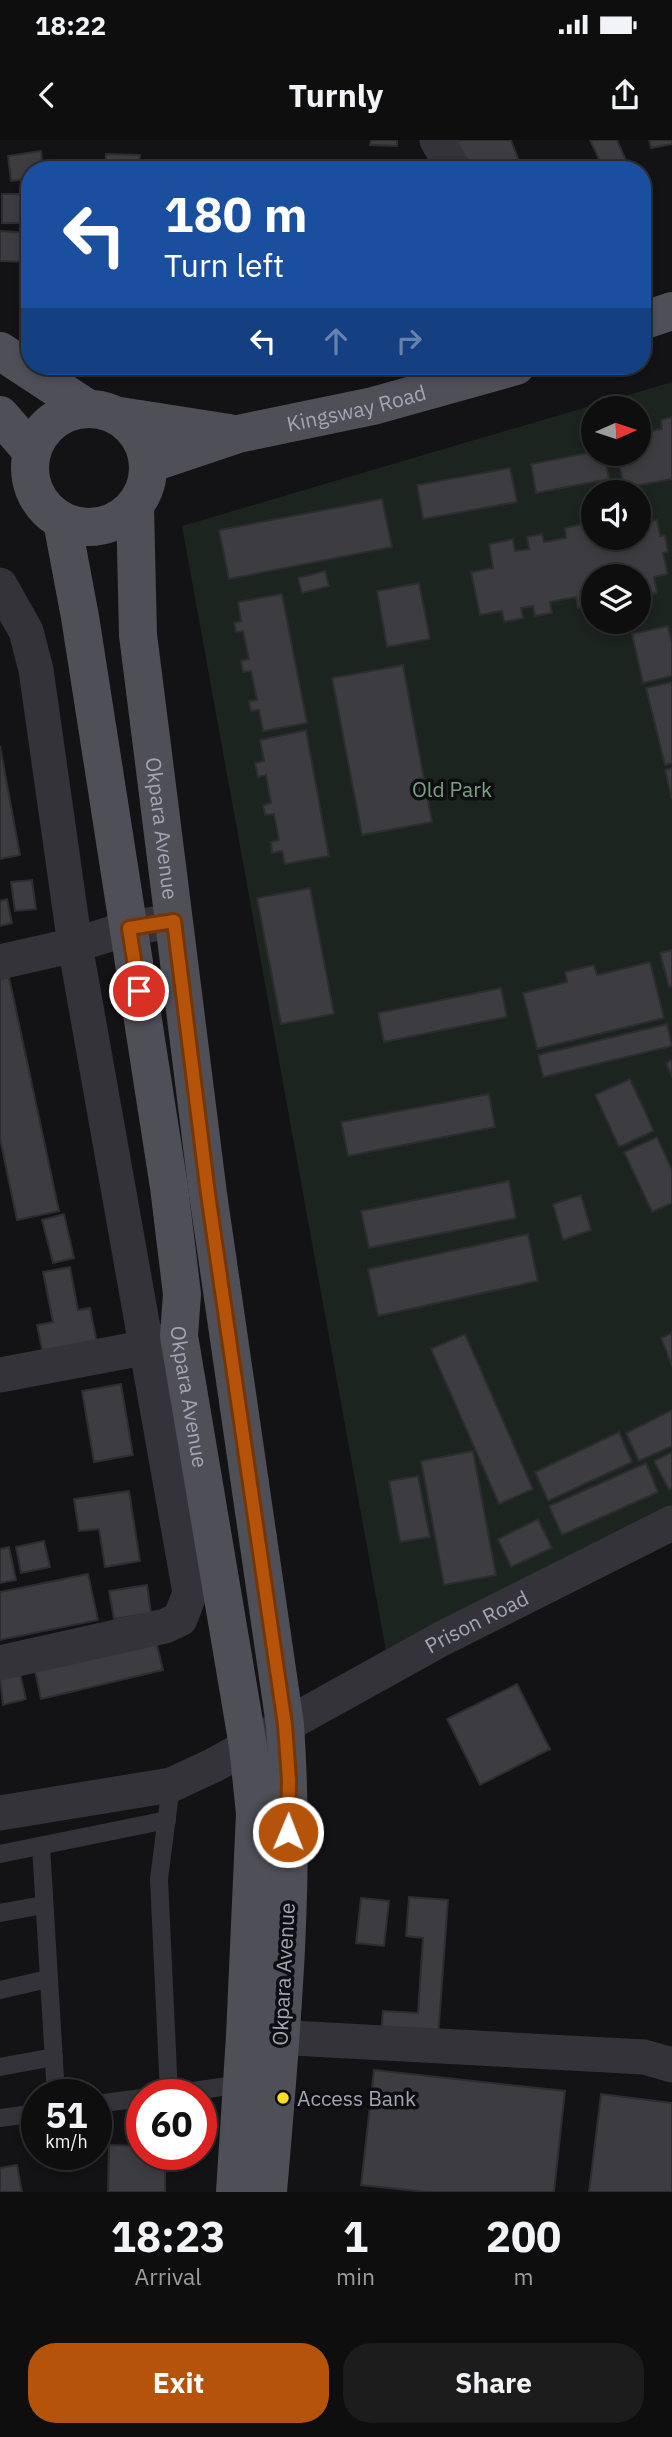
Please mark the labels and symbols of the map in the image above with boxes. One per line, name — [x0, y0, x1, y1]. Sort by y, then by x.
street label: Kingsway Road — [284, 378, 429, 438]
north arrow — [581, 396, 651, 466]
street label: Okpara Avenue — [140, 756, 185, 901]
park label: Old Park — [412, 775, 492, 803]
pin — [109, 961, 169, 1021]
street label: Okpara Avenue — [165, 1325, 215, 1470]
street label: Prison Road — [420, 1583, 533, 1659]
position arrow — [251, 1795, 325, 1869]
street label: Okpara Avenue — [265, 1902, 301, 2046]
speed limit sign: 60 — [126, 2079, 217, 2170]
place label: Access Bank — [297, 2084, 416, 2112]
marker: Access Bank — [275, 2090, 291, 2106]

